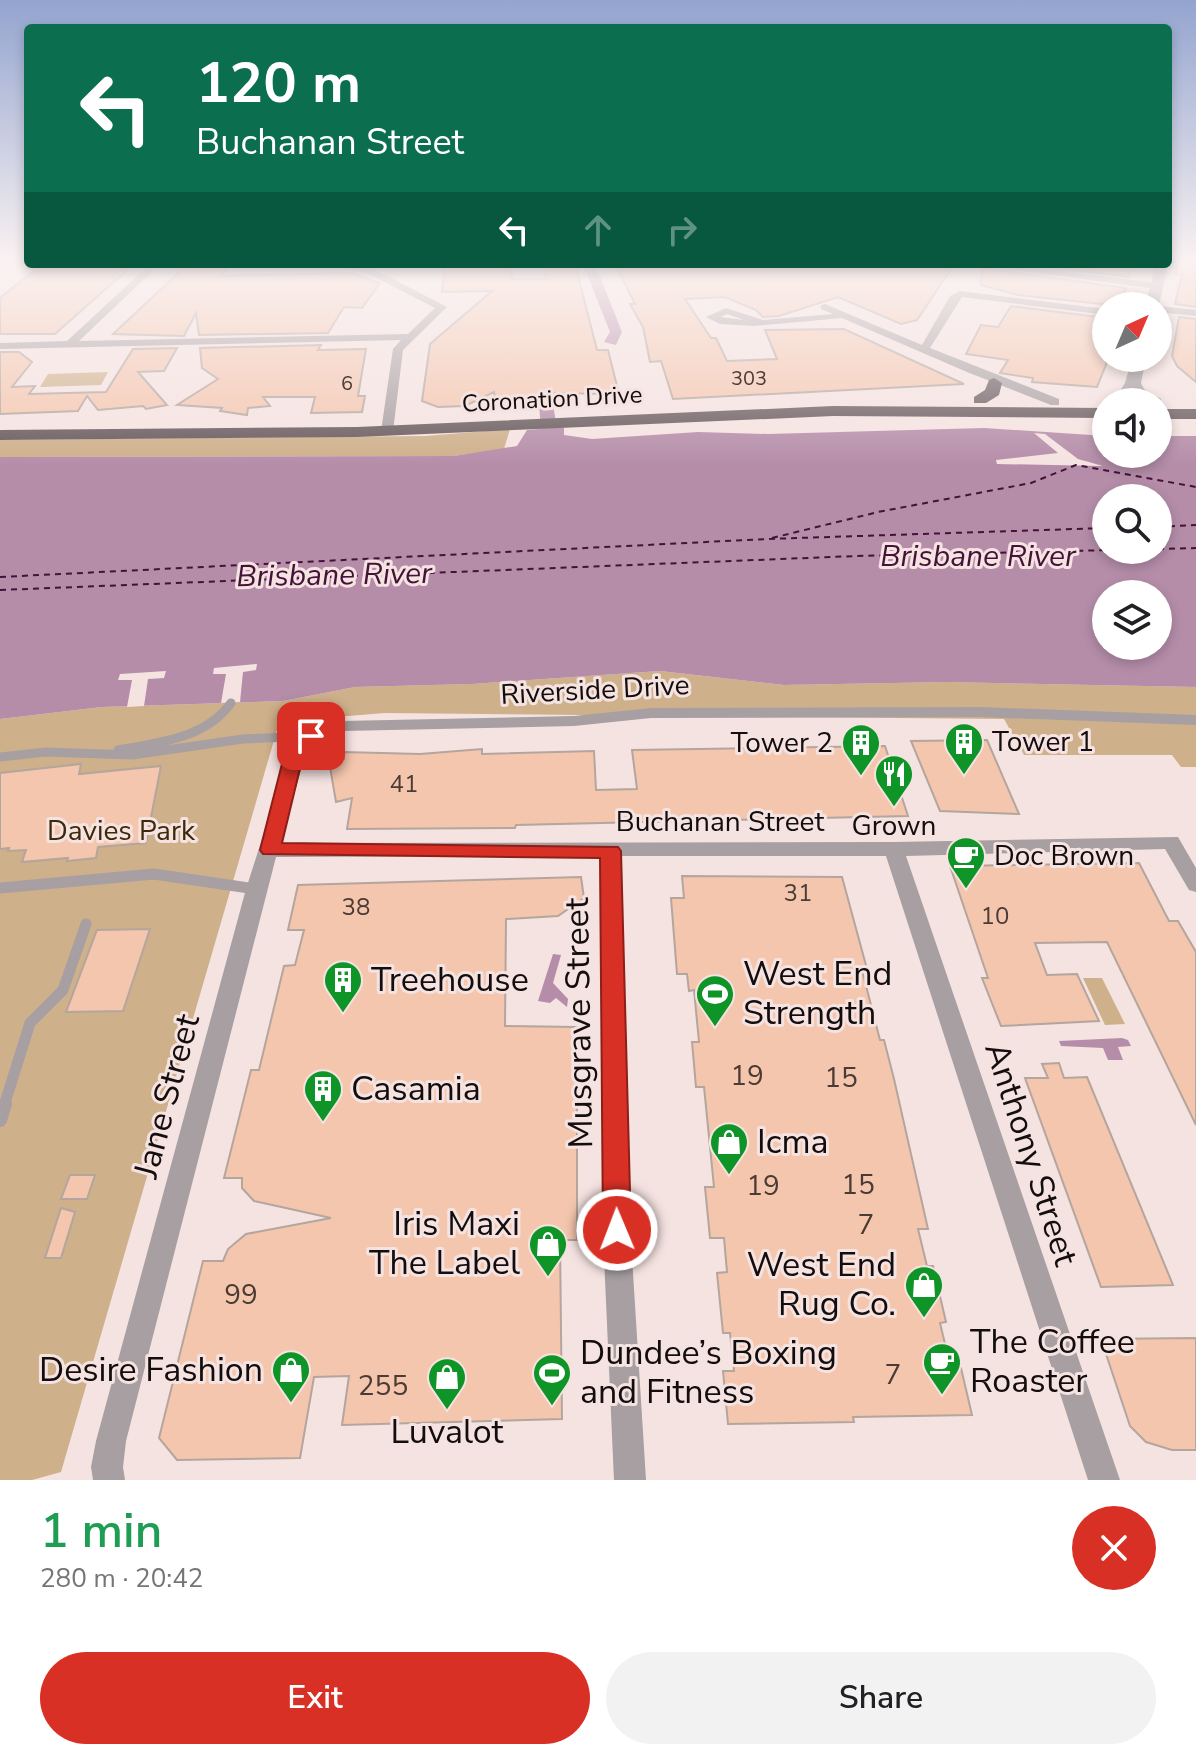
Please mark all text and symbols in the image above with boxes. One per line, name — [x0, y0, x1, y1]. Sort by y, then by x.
text: 120 m — [196, 45, 361, 122]
icon: left — [64, 56, 168, 160]
text: Buchanan Street — [196, 118, 464, 167]
icon: left — [492, 208, 536, 252]
icon: ahead — [576, 208, 620, 252]
icon: right — [660, 208, 704, 252]
north arrow — [1092, 292, 1172, 372]
map controls — [1092, 292, 1172, 660]
house number: 303 — [731, 365, 767, 392]
house number: 6 — [341, 370, 353, 397]
street label: Coronation Drive — [461, 378, 643, 420]
button: sound — [1092, 388, 1172, 468]
button: search — [1092, 484, 1172, 564]
water label: Brisbane River — [880, 536, 1077, 577]
water label: Brisbane River — [236, 553, 433, 597]
button: layers — [1092, 580, 1172, 660]
street label: Riverside Drive — [500, 666, 690, 714]
pin — [277, 702, 345, 770]
icon: arrive — [289, 714, 333, 758]
building icon: Tower 1 — [943, 721, 985, 776]
building icon: Tower 2 — [840, 722, 882, 777]
place label: Tower 1 — [992, 723, 1094, 761]
place label: Tower 2 — [731, 724, 833, 762]
restaurant icon: Grown — [873, 753, 915, 808]
house number: 41 — [390, 768, 418, 800]
street label: Buchanan Street — [616, 803, 824, 841]
place label: Grown — [852, 807, 937, 845]
park label: Davies Park — [47, 812, 196, 850]
cafe icon: Doc Brown — [945, 835, 987, 890]
place label: Doc Brown — [994, 837, 1134, 875]
house number: 31 — [784, 877, 812, 909]
house number: 38 — [342, 891, 370, 923]
street label: Musgrave Street — [554, 896, 604, 1149]
house number: 10 — [981, 900, 1009, 932]
place label: West End Strength — [743, 951, 892, 1036]
place label: Treehouse — [371, 957, 529, 1003]
building icon: Treehouse — [322, 959, 364, 1014]
sports icon: West End Strength — [694, 973, 736, 1028]
street label: Jane Street — [123, 1008, 211, 1184]
street label: Anthony Street — [973, 1036, 1089, 1273]
house number: 19 — [730, 1057, 764, 1095]
house number: 15 — [824, 1059, 858, 1097]
place label: Casamia — [351, 1066, 481, 1112]
building icon: Casamia — [302, 1068, 344, 1123]
place label: Icma — [757, 1119, 829, 1165]
shop icon: Icma — [708, 1121, 750, 1176]
house number: 15 — [841, 1166, 875, 1204]
house number: 19 — [746, 1167, 780, 1205]
position arrow — [575, 1188, 659, 1272]
place label: Iris Maxi The Label — [369, 1201, 520, 1286]
house number: 7 — [858, 1206, 874, 1244]
shop icon: Iris Maxi The Label — [527, 1223, 569, 1278]
place label: West End Rug Co. — [747, 1242, 896, 1327]
shop icon: West End Rug Co. — [903, 1264, 945, 1319]
house number: 99 — [224, 1276, 258, 1314]
place label: The Coffee Roaster — [970, 1319, 1135, 1404]
place label: Dundee’s Boxing and Fitness — [580, 1330, 837, 1415]
cafe icon: The Coffee Roaster — [921, 1341, 963, 1396]
place label: Desire Fashion — [39, 1347, 263, 1393]
shop icon: Desire Fashion — [270, 1349, 312, 1404]
sports icon: Dundee’s Boxing and Fitness — [531, 1352, 573, 1407]
shop icon: Luvalot — [426, 1356, 468, 1411]
house number: 7 — [885, 1356, 901, 1394]
house number: 255 — [358, 1367, 408, 1405]
place label: Luvalot — [391, 1409, 505, 1455]
text: 1 min — [40, 1498, 162, 1564]
button: close — [1072, 1506, 1156, 1590]
text: 280 m · 20:42 — [40, 1561, 203, 1596]
button: Exit — [40, 1652, 590, 1744]
button: Share — [606, 1652, 1156, 1744]

